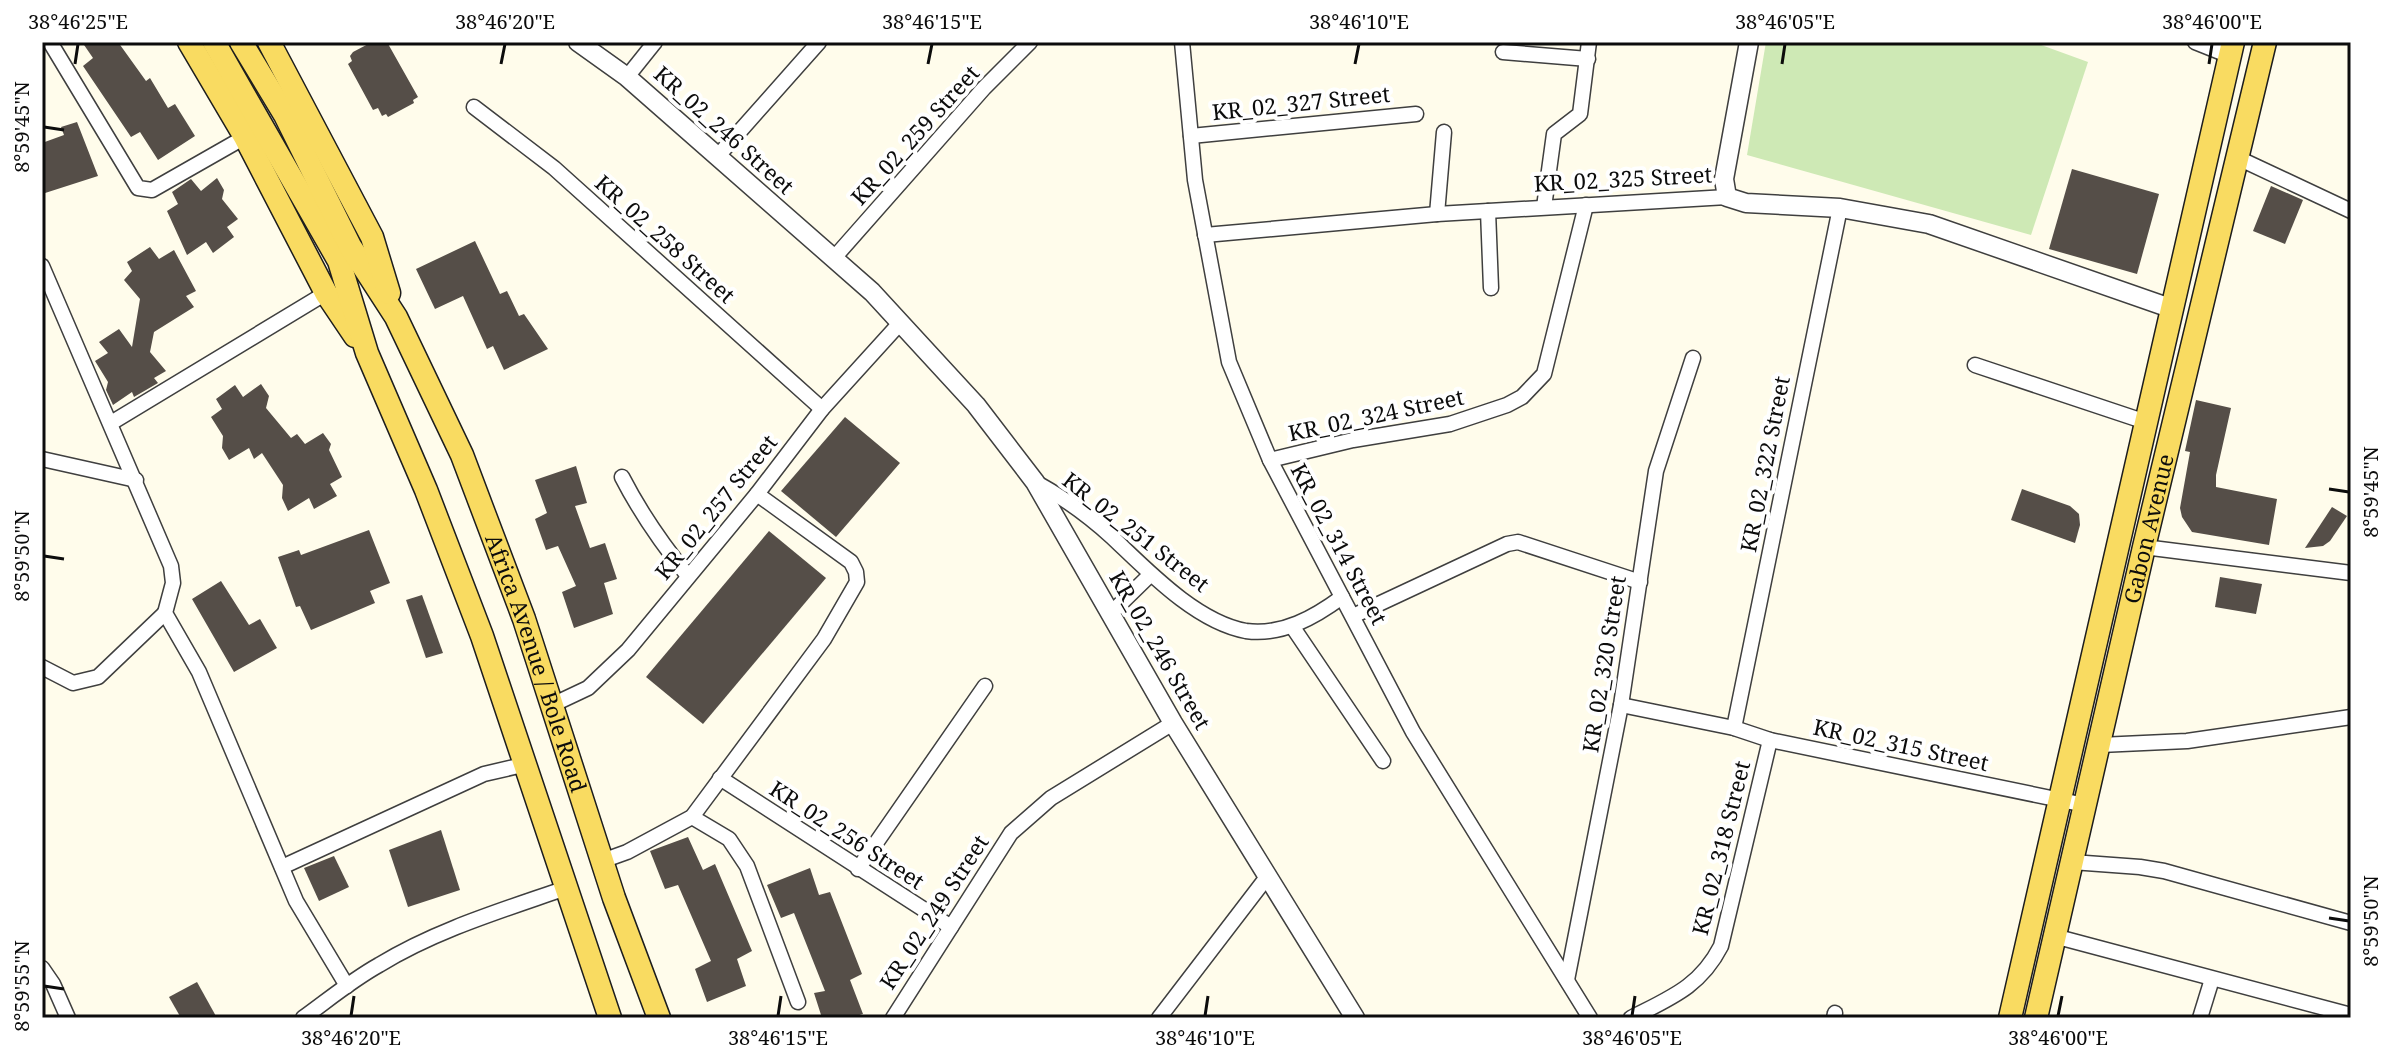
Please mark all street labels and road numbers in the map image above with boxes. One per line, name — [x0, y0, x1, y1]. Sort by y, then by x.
street label: KR_02_246 Street — [648, 58, 801, 200]
street label: KR_02_259 Street — [843, 58, 985, 211]
street label: KR_02_327 Street — [1211, 78, 1392, 126]
street label: KR_02_325 Street — [1533, 158, 1713, 198]
street label: KR_02_258 Street — [589, 167, 742, 309]
street label: KR_02_322 Street — [1732, 373, 1796, 554]
street label: KR_02_324 Street — [1285, 381, 1467, 447]
street label: KR_02_257 Street — [647, 427, 783, 585]
street label: Gabon Avenue — [2116, 451, 2180, 606]
street label: KR_02_314 Street — [1285, 458, 1395, 630]
street label: KR_02_251 Street — [1057, 464, 1216, 598]
street label: Africa Avenue / Bole Road — [479, 529, 595, 796]
street label: KR_02_246 Street — [1103, 565, 1219, 735]
street label: KR_02_320 Street — [1574, 573, 1632, 754]
street label: KR_02_315 Street — [1811, 711, 1992, 777]
street label: KR_02_318 Street — [1684, 757, 1756, 938]
street label: KR_02_256 Street — [764, 773, 931, 896]
street label: KR_02_249 Street — [872, 828, 995, 995]

